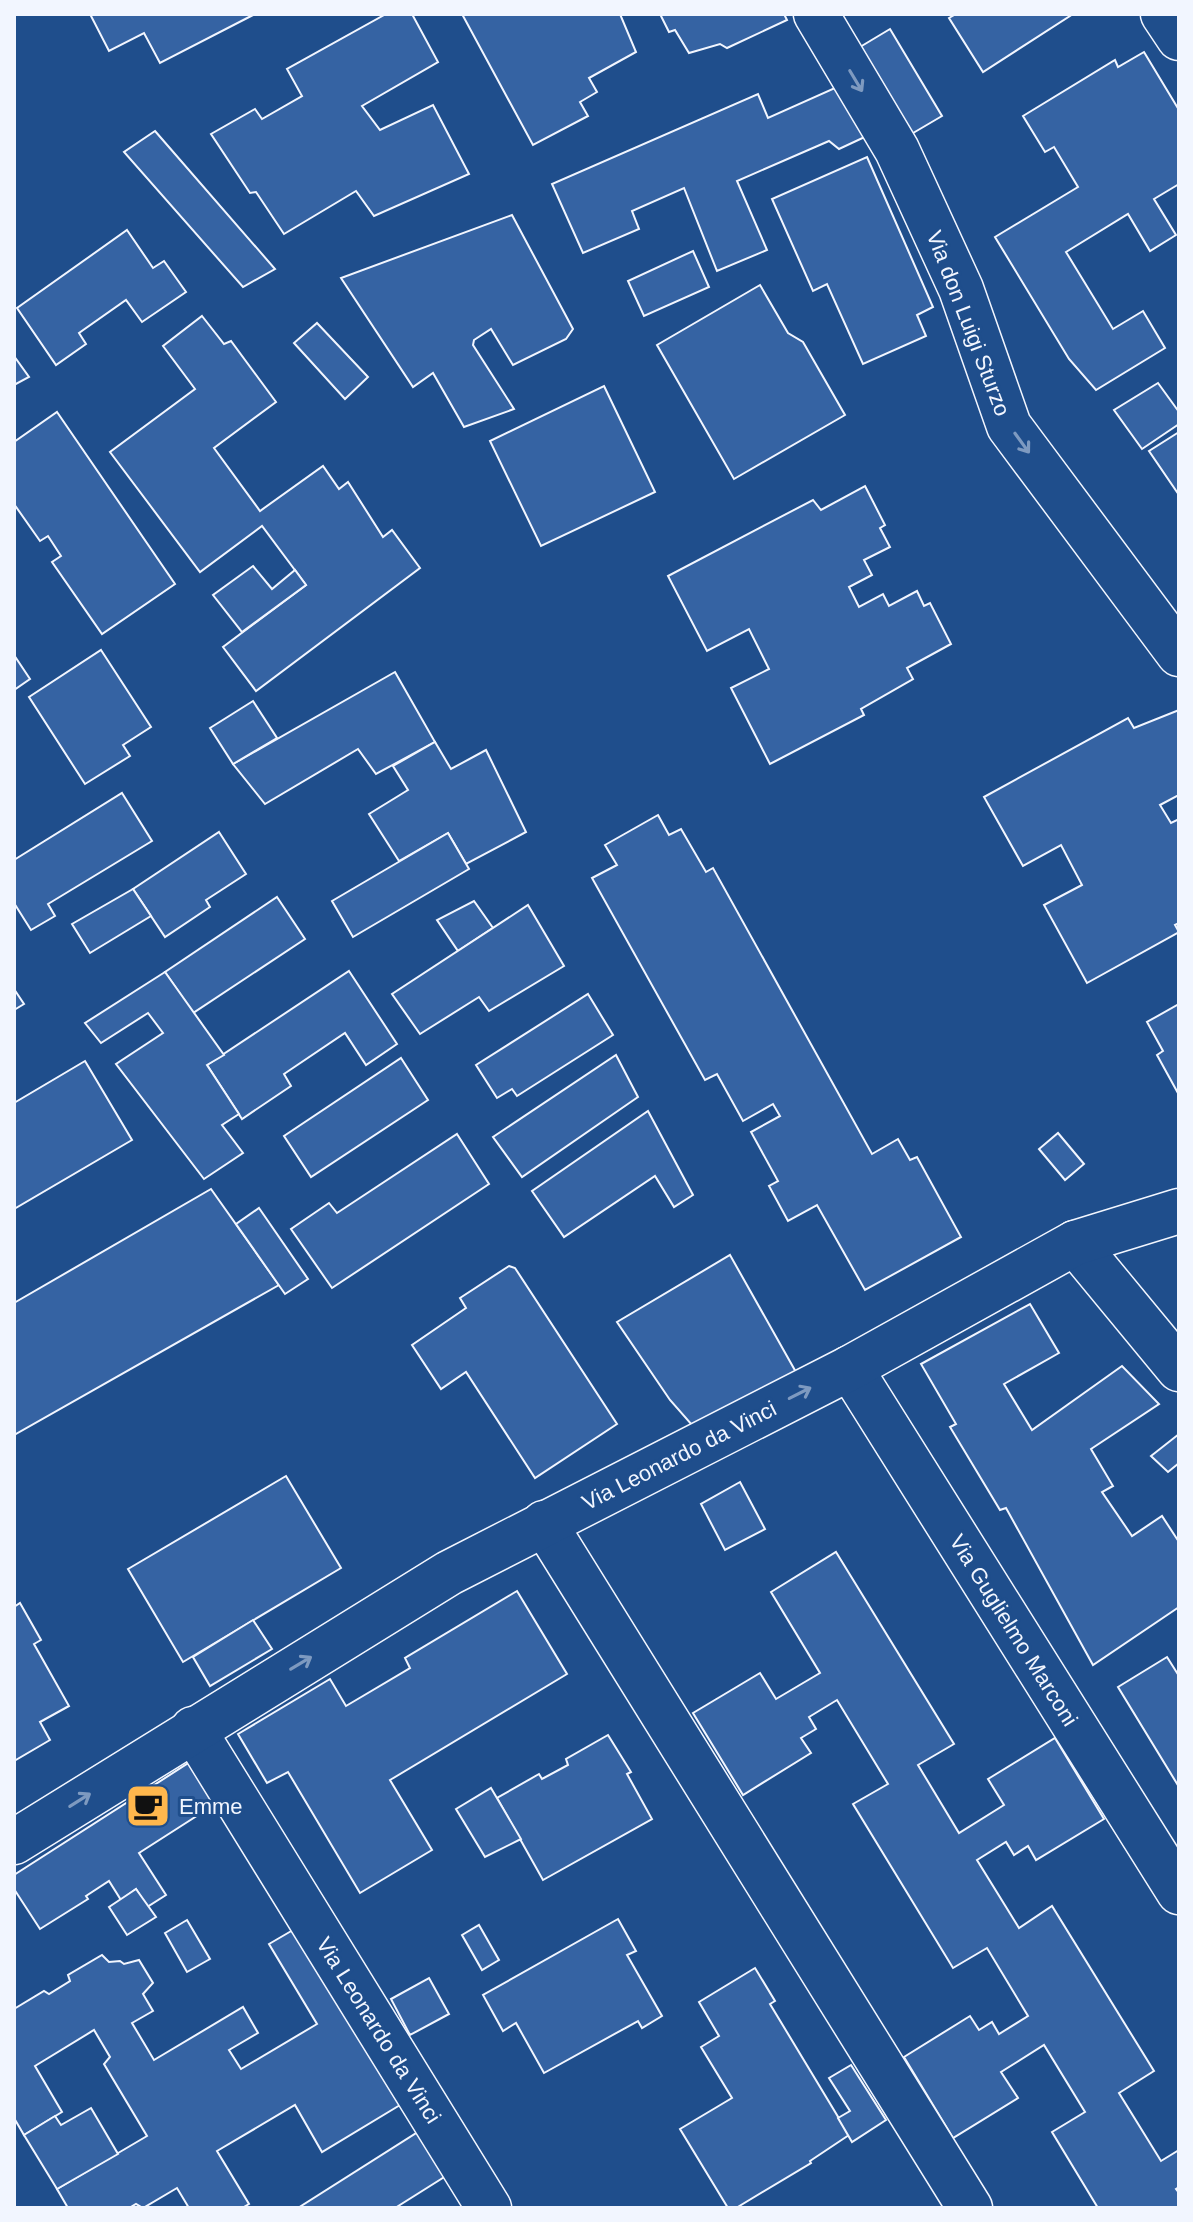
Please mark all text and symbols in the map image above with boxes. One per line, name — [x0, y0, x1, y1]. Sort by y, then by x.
one-way arrow — [848, 69, 864, 92]
street label: Via don Luigi Sturzo — [922, 227, 1015, 419]
one-way arrow — [1014, 432, 1030, 454]
one-way arrow — [788, 1385, 812, 1400]
street label: Via Leonardo da Vinci — [578, 1396, 780, 1515]
street label: Via Guglielmo Marconi — [944, 1530, 1083, 1731]
one-way arrow — [289, 1655, 312, 1671]
cafe icon: Emme — [124, 1782, 172, 1830]
one-way arrow — [68, 1792, 91, 1808]
place label: Emme — [179, 1794, 243, 1819]
street label: Via Leonardo da Vinci — [311, 1933, 446, 2128]

